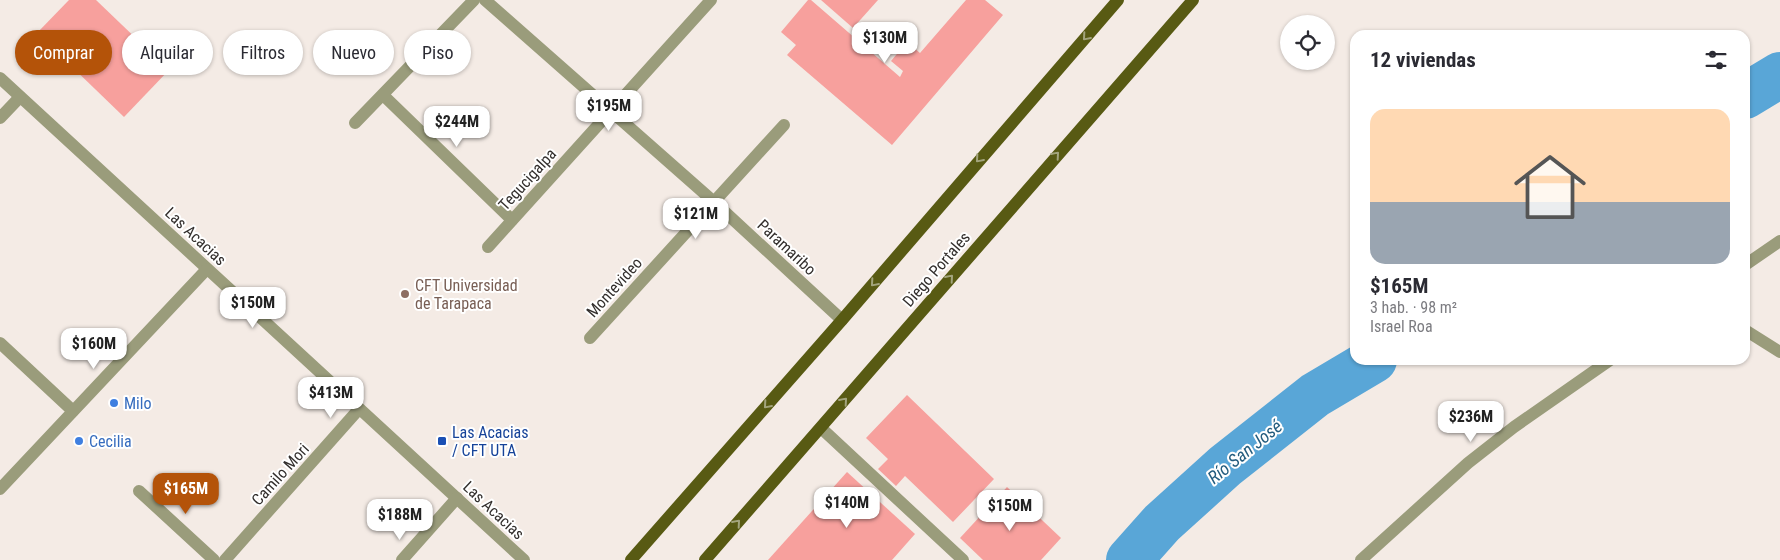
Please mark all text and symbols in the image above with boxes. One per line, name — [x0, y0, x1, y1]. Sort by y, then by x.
map controls — [1280, 15, 1335, 70]
button: locate — [1280, 15, 1335, 70]
pin: $130M — [850, 22, 920, 64]
text: $130M — [863, 28, 907, 47]
chip: Comprar — [15, 30, 112, 75]
chip: Alquilar — [122, 30, 213, 75]
chip: Filtros — [223, 30, 303, 75]
chip: Nuevo — [313, 30, 394, 75]
chip: Piso — [404, 30, 471, 75]
one-way arrow — [1083, 31, 1092, 40]
icon: filters — [1702, 46, 1730, 74]
text: 12 viviendas — [1370, 48, 1476, 72]
pin: $195M — [574, 90, 644, 132]
text: $195M — [587, 96, 631, 115]
pin: $244M — [422, 106, 492, 148]
text: $244M — [435, 112, 479, 131]
icon: home — [1505, 142, 1595, 232]
street label: Tegucigalpa — [495, 145, 560, 214]
one-way arrow — [1051, 152, 1060, 161]
one-way arrow — [976, 154, 985, 163]
pin: $121M — [661, 198, 731, 240]
street label: Las Acacias — [161, 203, 230, 269]
text: $121M — [674, 204, 718, 223]
street label: Paramaribo — [754, 216, 820, 279]
street label: Diego Portales — [899, 228, 974, 311]
street label: Montevideo — [583, 253, 646, 321]
text: $165M — [1370, 274, 1428, 298]
one-way arrow — [944, 275, 953, 284]
place label: CFT Universidad de Tarapaca — [415, 276, 518, 313]
one-way arrow — [870, 277, 879, 286]
pin: $150M — [218, 286, 288, 329]
marker: CFT Universidad de Tarapaca — [399, 288, 411, 300]
text: $150M — [231, 293, 275, 312]
text: 3 hab. · 98 m² — [1370, 298, 1457, 317]
text: Israel Roa — [1370, 317, 1433, 336]
pin: $160M — [59, 328, 129, 370]
text: $160M — [72, 334, 116, 353]
pin: $413M — [296, 376, 366, 419]
text: $413M — [309, 383, 353, 402]
place label: Milo — [124, 394, 151, 413]
marker: Milo — [108, 397, 120, 409]
one-way arrow — [838, 398, 846, 407]
one-way arrow — [763, 400, 772, 409]
pin: $236M — [1436, 400, 1506, 443]
text: $236M — [1449, 407, 1493, 426]
water label: Río San José — [1203, 415, 1287, 488]
place label: Las Acacias / CFT UTA — [452, 423, 529, 460]
place label: Cecilia — [89, 432, 132, 451]
marker: Cecilia — [73, 435, 85, 447]
marker: Las Acacias / CFT UTA — [436, 435, 448, 447]
street label: Camilo Mori — [248, 440, 313, 509]
pin: $165M — [151, 472, 221, 515]
street label: Las Acacias — [459, 477, 528, 543]
text: $165M — [164, 479, 208, 498]
pin: $140M — [812, 486, 882, 529]
pin: $150M — [975, 490, 1045, 532]
text: $140M — [825, 493, 869, 512]
text: $150M — [988, 496, 1032, 515]
pin: $188M — [365, 498, 435, 541]
text: $188M — [378, 505, 422, 524]
one-way arrow — [731, 520, 740, 529]

